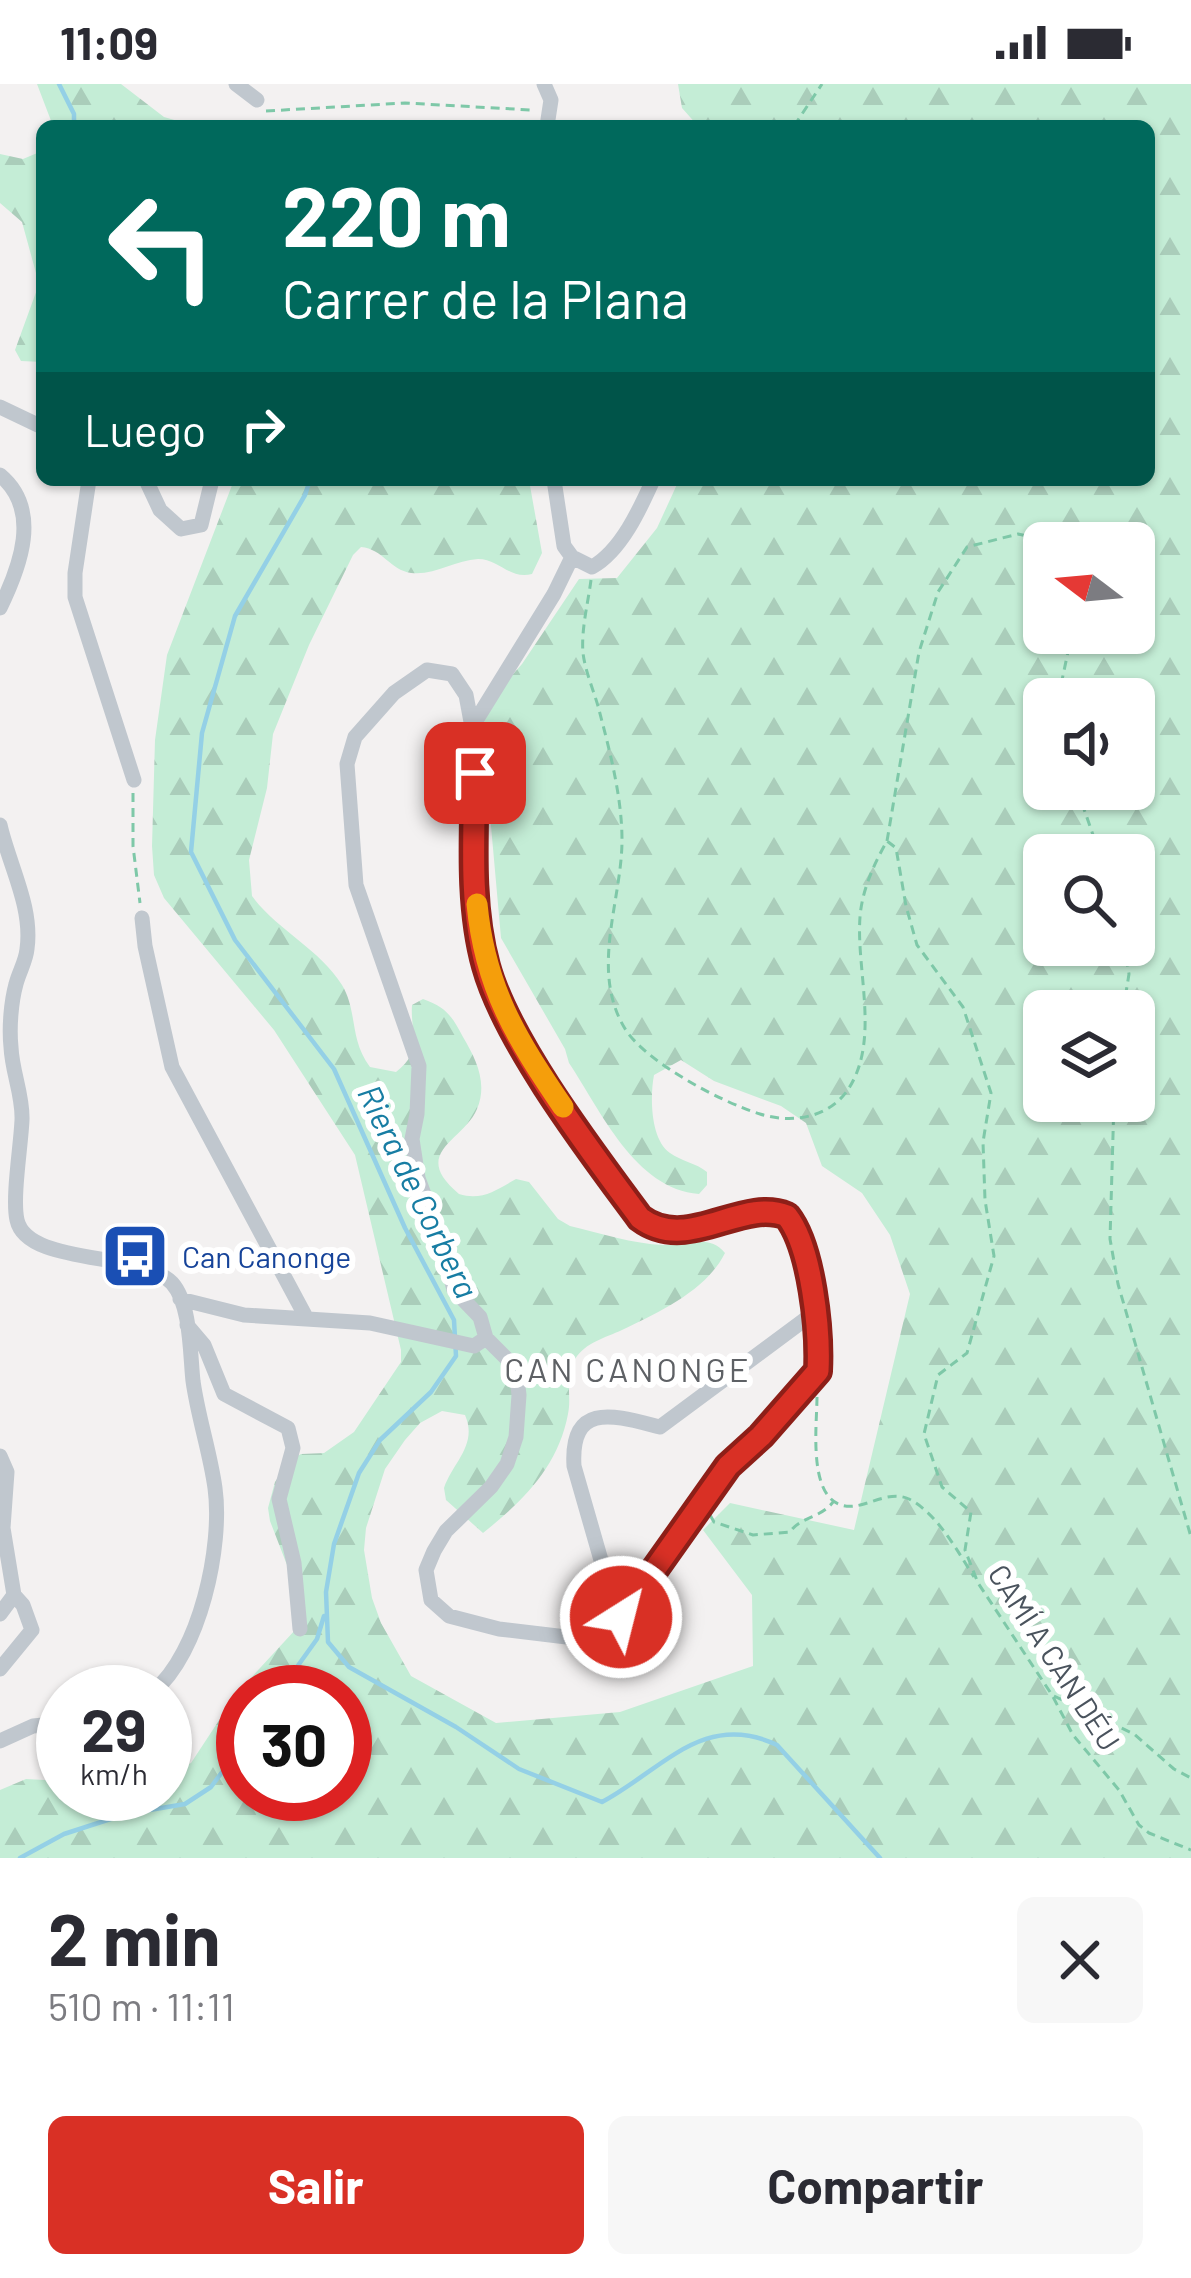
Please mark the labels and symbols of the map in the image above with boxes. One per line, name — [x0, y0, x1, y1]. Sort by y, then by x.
north arrow — [1023, 522, 1155, 654]
pin — [424, 722, 526, 824]
water label: Riera de Corbera — [350, 1078, 488, 1304]
bus stop icon: Can Canonge — [100, 1221, 170, 1291]
place label: Can Canonge — [182, 1238, 351, 1274]
district label: CAN CANONGE — [504, 1349, 752, 1389]
position arrow — [558, 1554, 684, 1680]
street label: CAMÍ A CAN DÉU — [981, 1557, 1129, 1757]
speed limit sign: 30 — [216, 1665, 372, 1821]

